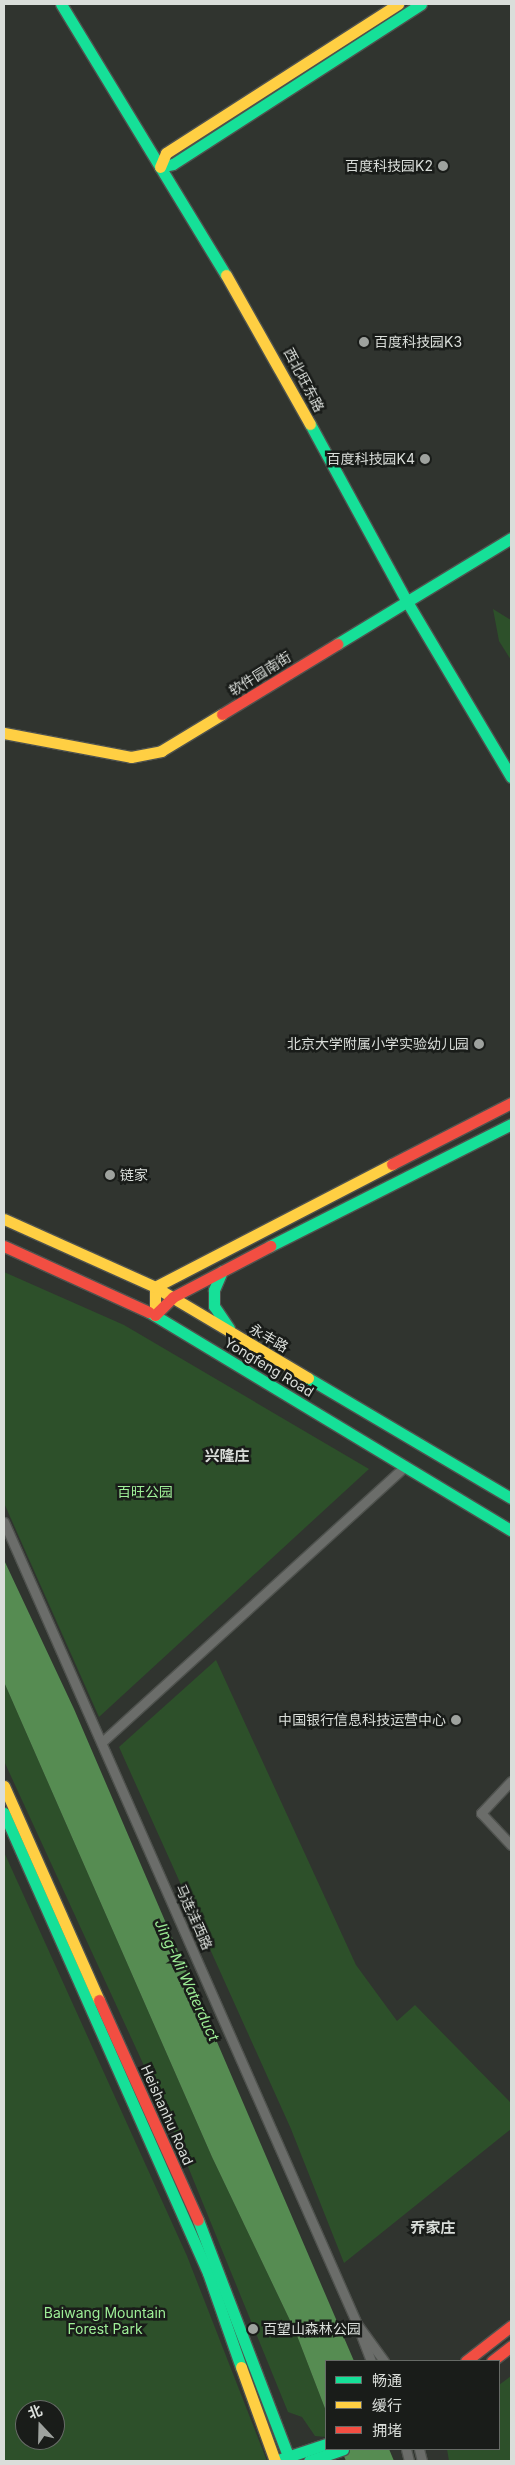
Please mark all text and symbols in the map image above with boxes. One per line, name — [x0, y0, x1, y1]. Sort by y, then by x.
place label: 百度科技园K2 — [345, 158, 433, 174]
marker: 百度科技园K2 — [437, 160, 449, 172]
place label: 百度科技园K3 — [374, 334, 462, 350]
marker: 百度科技园K3 — [358, 336, 370, 348]
street label: 西北旺东路 — [280, 345, 328, 415]
place label: 百度科技园K4 — [327, 451, 415, 467]
marker: 百度科技园K4 — [419, 453, 431, 465]
street label: 软件园南街 — [226, 648, 294, 700]
place label: 北京大学附属小学实验幼儿园 — [287, 1036, 469, 1052]
marker: 北京大学附属小学实验幼儿园 — [473, 1038, 485, 1050]
place label: 链家 — [120, 1167, 148, 1183]
marker: 链家 — [104, 1169, 116, 1181]
street label: 永丰路 — [247, 1320, 291, 1356]
street label: Yongfeng Road — [221, 1334, 317, 1400]
district label: 兴隆庄 — [205, 1447, 249, 1465]
park label: 百旺公园 — [117, 1484, 173, 1500]
place label: 中国银行信息科技运营中心 — [278, 1712, 446, 1728]
marker: 中国银行信息科技运营中心 — [450, 1714, 462, 1726]
street label: 马连洼西路 — [172, 1882, 216, 1952]
water label: Jing-Mi Waterduct — [151, 1916, 223, 2044]
street label: Heishanhu Road — [137, 2062, 197, 2168]
district label: 乔家庄 — [411, 2219, 455, 2237]
park label: Baiwang Mountain Forest Park — [44, 2305, 166, 2338]
place label: 百望山森林公园 — [263, 2321, 361, 2337]
marker: 百望山森林公园 — [247, 2323, 259, 2335]
legend — [325, 2360, 500, 2450]
text: 畅通 — [372, 2371, 402, 2390]
text: 缓行 — [372, 2396, 402, 2415]
north arrow — [15, 2400, 65, 2450]
text: 北 — [25, 2401, 44, 2422]
text: 拥堵 — [372, 2421, 402, 2440]

